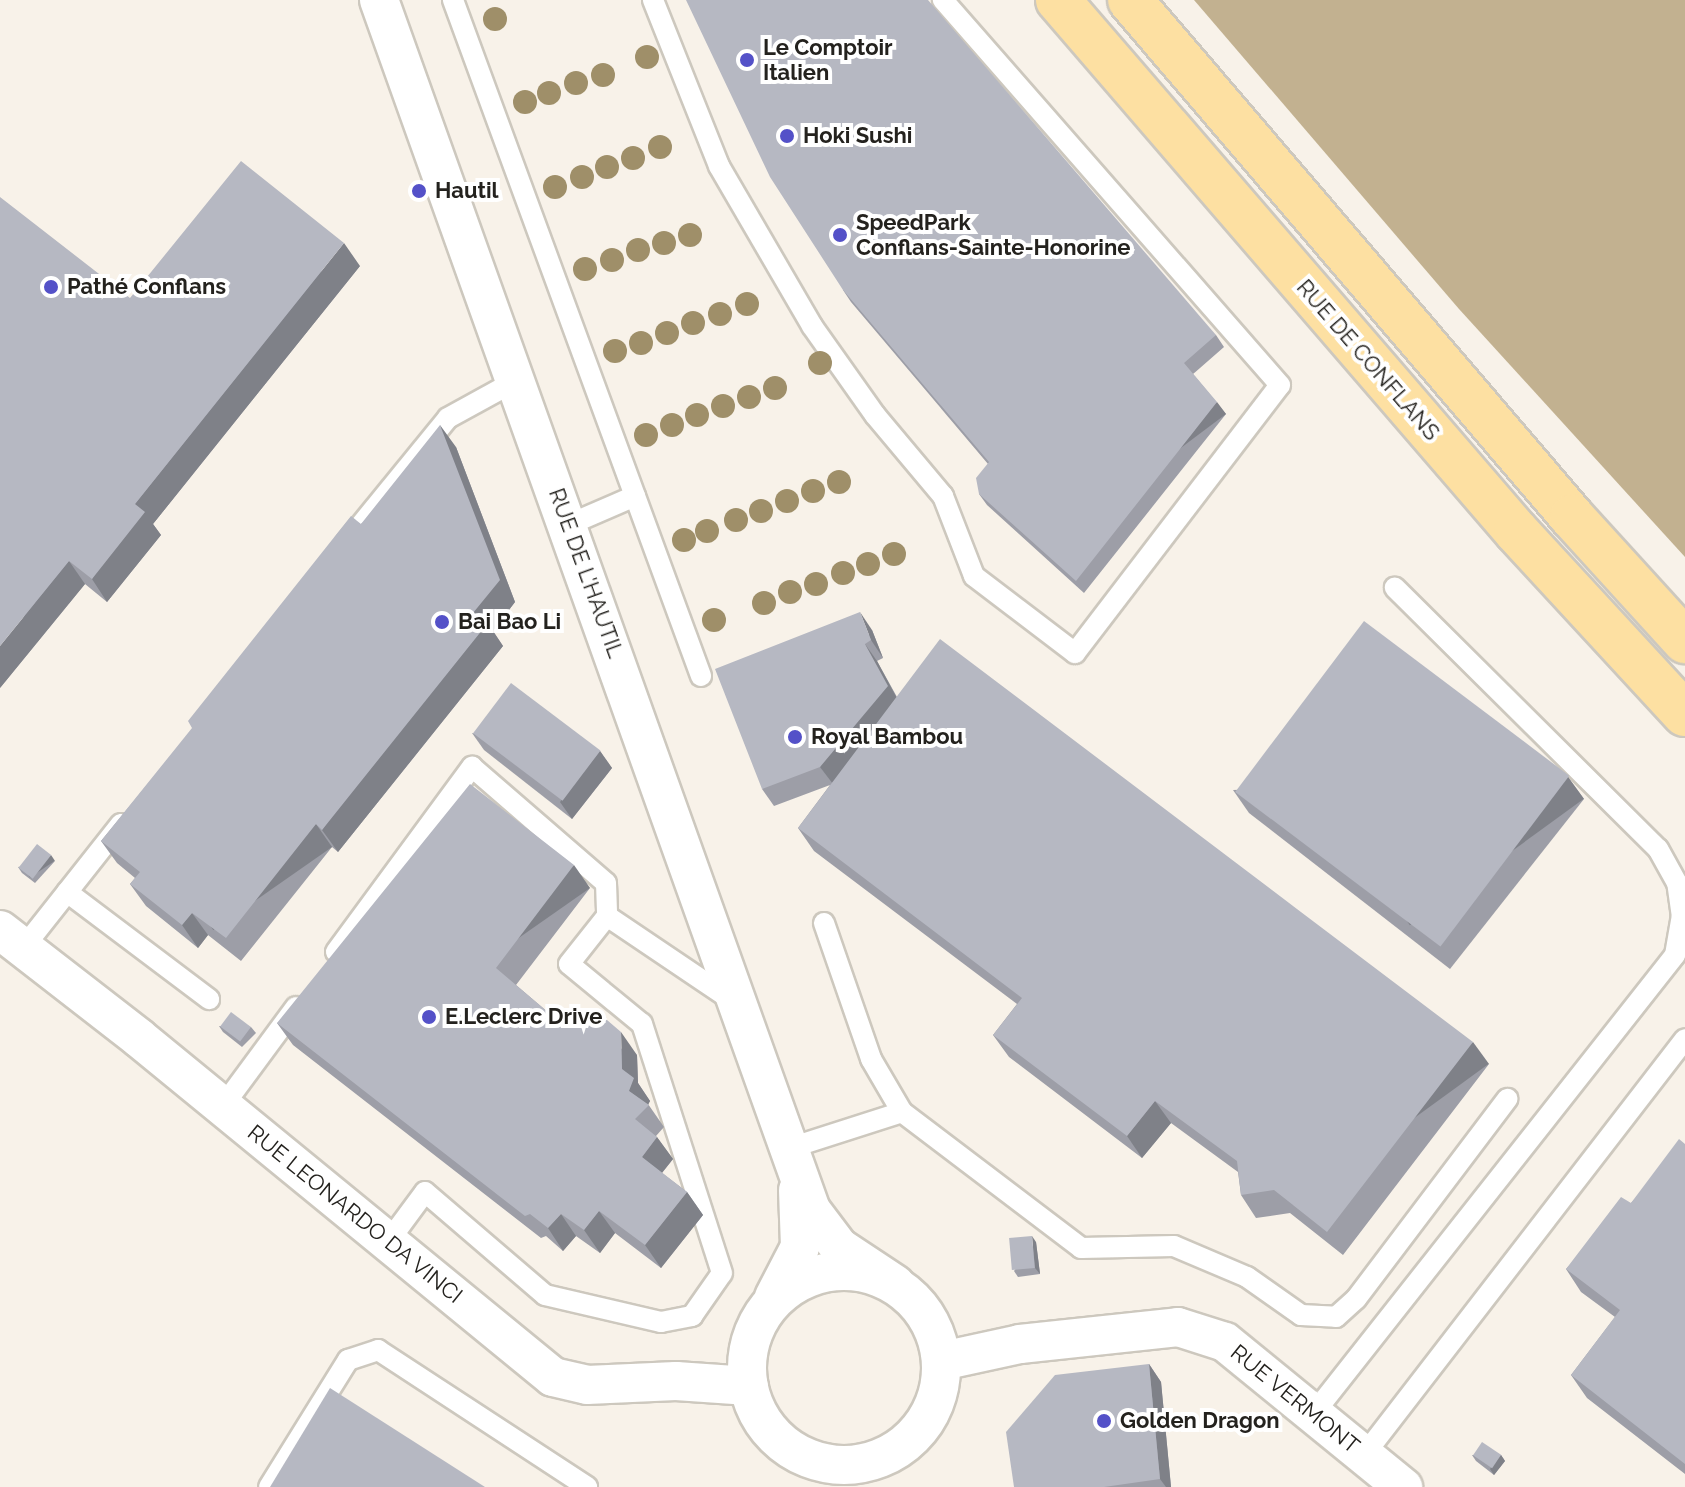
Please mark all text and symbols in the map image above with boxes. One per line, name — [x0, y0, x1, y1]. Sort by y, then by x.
place label: Le Comptoir Italien — [763, 34, 893, 86]
marker: Le Comptoir Italien — [738, 51, 756, 69]
place label: Hoki Sushi — [803, 123, 912, 149]
marker: Hoki Sushi — [778, 127, 796, 145]
place label: Hautil — [435, 178, 498, 204]
marker: Hautil — [410, 182, 428, 200]
place label: SpeedPark Conflans-Sainte-Honorine — [856, 209, 1130, 260]
marker: SpeedPark Conflans-Sainte-Honorine — [831, 226, 849, 244]
place label: Pathé Conflans — [67, 274, 226, 300]
street label: RUE DE CONFLANS — [1291, 274, 1445, 446]
marker: Pathé Conflans — [42, 278, 60, 296]
street label: RUE DE L'HAUTIL — [543, 485, 629, 661]
place label: Bai Bao Li — [458, 609, 561, 635]
marker: Bai Bao Li — [433, 613, 451, 631]
place label: Royal Bambou — [811, 724, 964, 750]
marker: Royal Bambou — [786, 728, 804, 746]
place label: E.Leclerc Drive — [445, 1004, 602, 1030]
marker: E.Leclerc Drive — [420, 1008, 438, 1026]
street label: RUE LEONARDO DA VINCI — [242, 1119, 468, 1309]
street label: RUE VERMONT — [1225, 1339, 1365, 1459]
place label: Golden Dragon — [1120, 1408, 1280, 1434]
marker: Golden Dragon — [1095, 1412, 1113, 1430]

